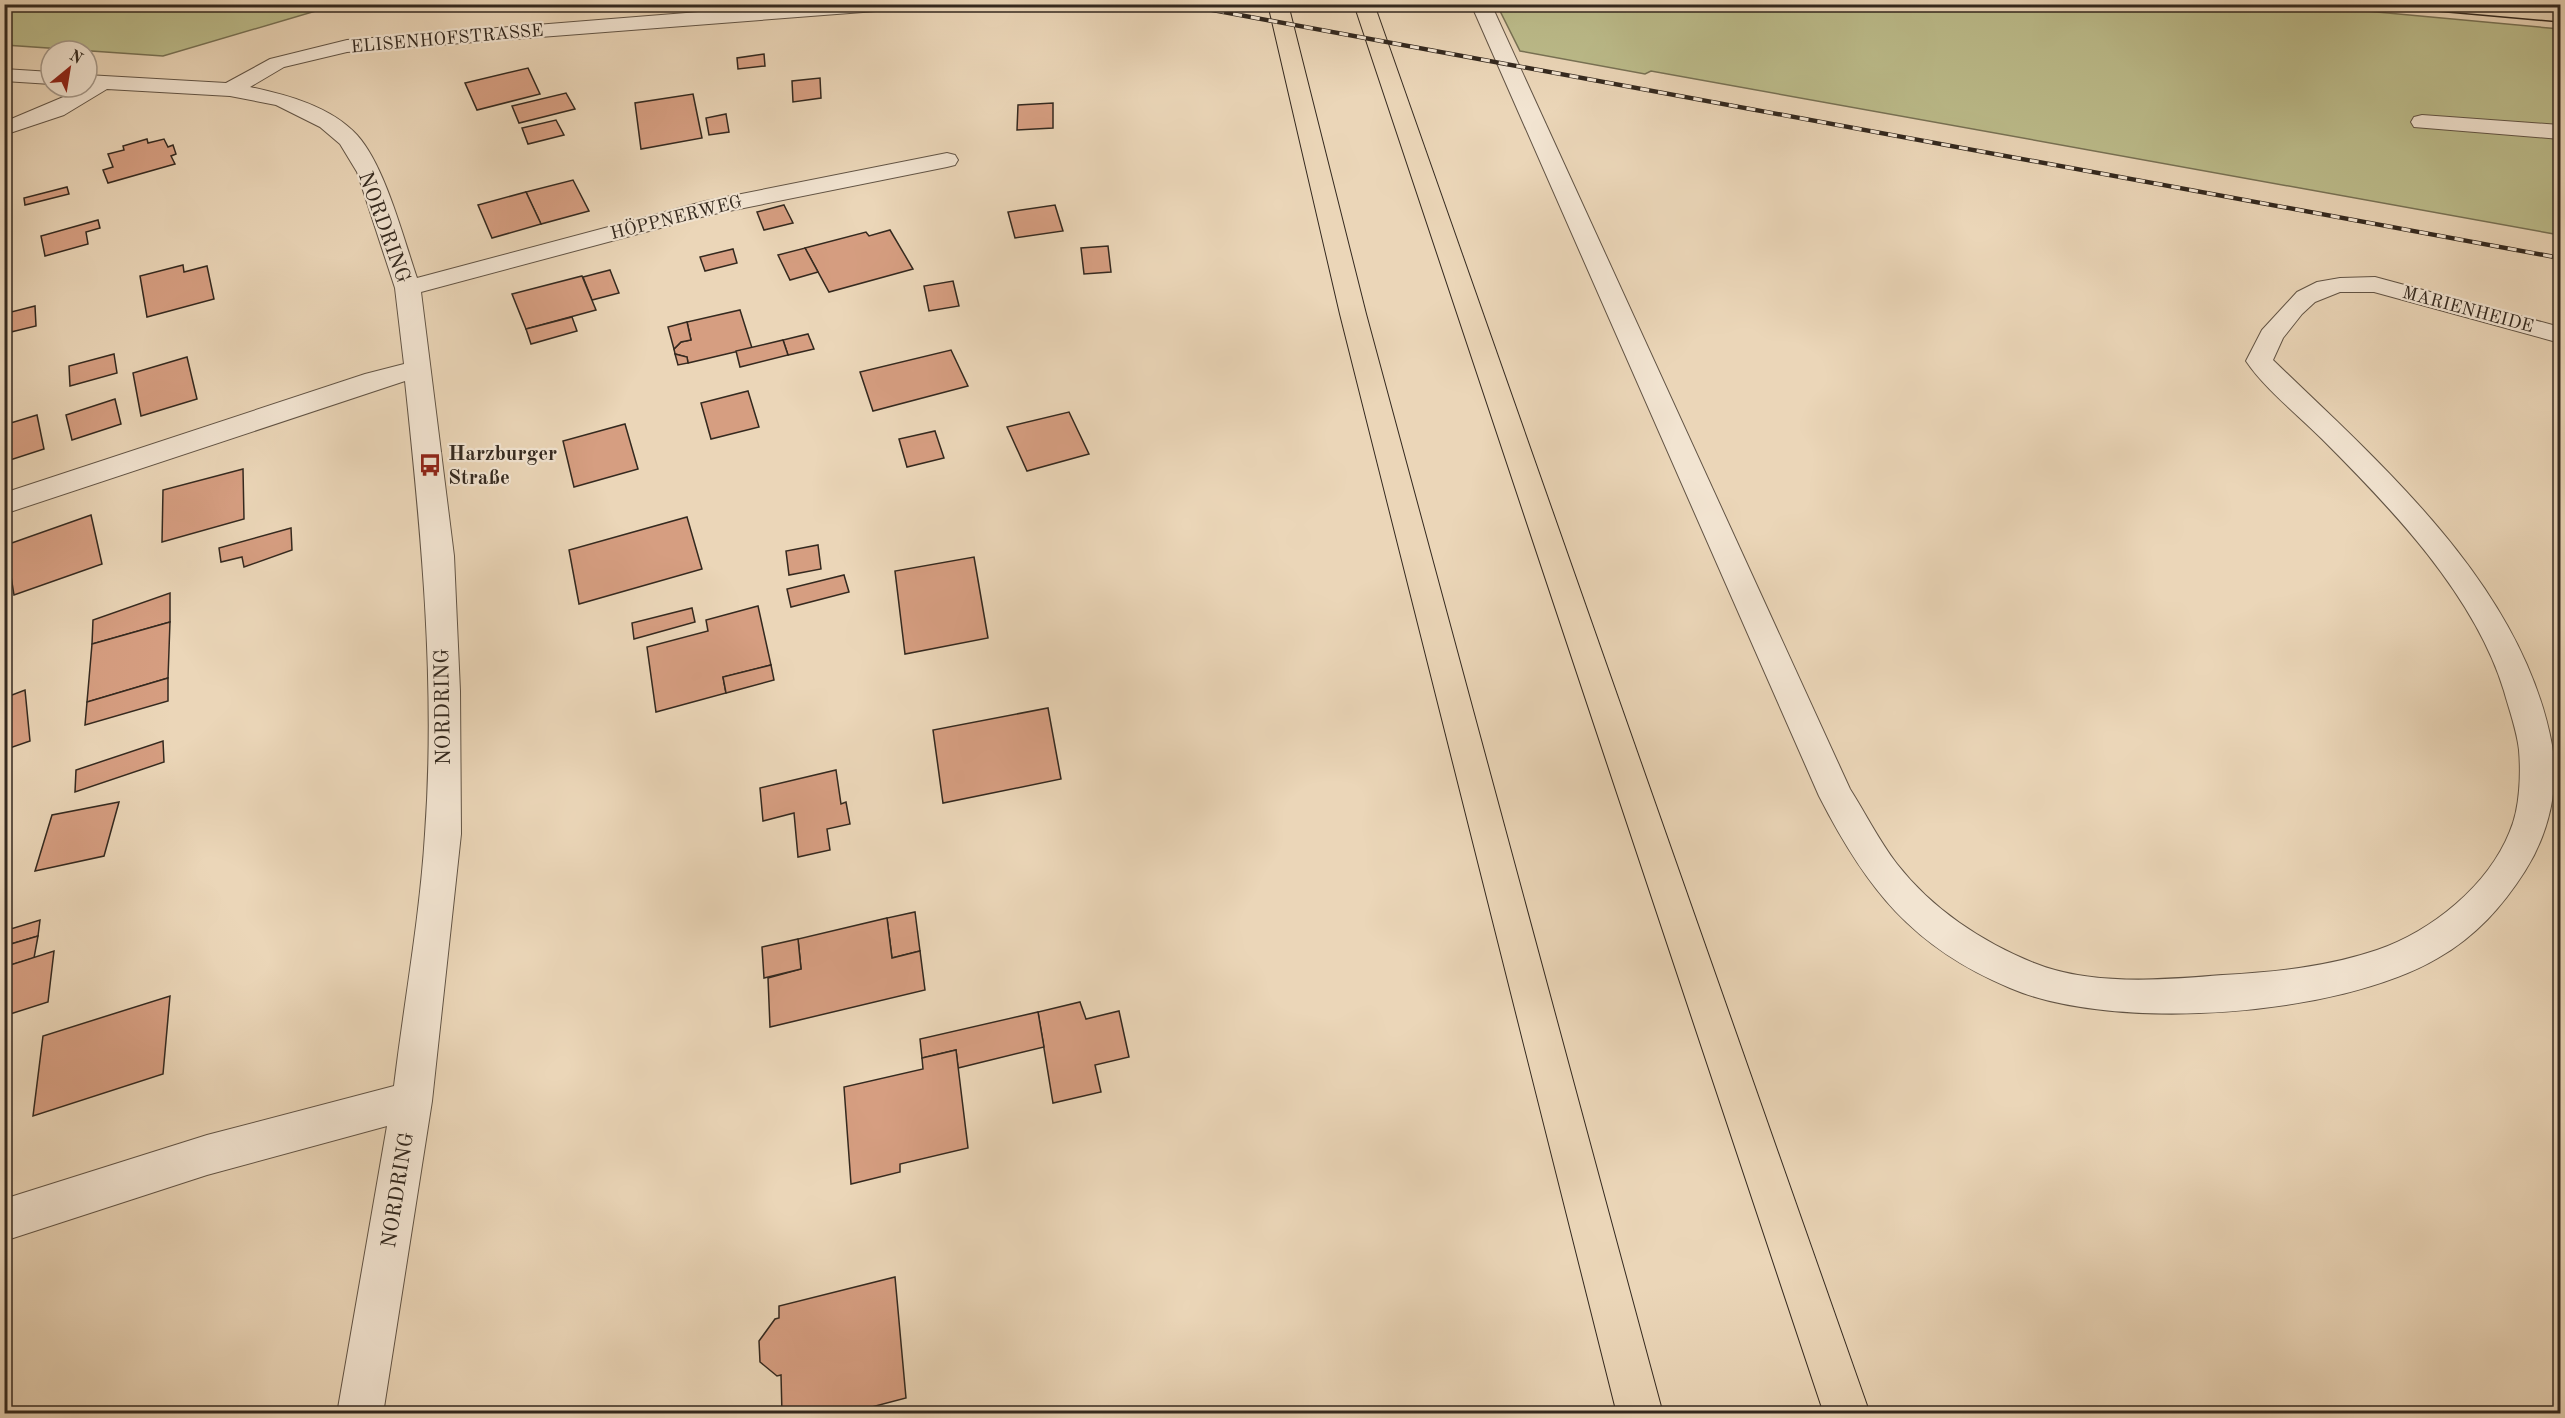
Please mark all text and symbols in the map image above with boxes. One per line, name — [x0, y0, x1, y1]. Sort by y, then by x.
street label: ELISENHOFSTRASSE — [350, 22, 544, 56]
north arrow — [39, 39, 99, 99]
text: N — [66, 48, 85, 68]
street label: NORDRING — [354, 169, 413, 286]
street label: HÖPPNERWEG — [608, 189, 744, 243]
street label: MARIENHEIDE — [2400, 284, 2535, 336]
place label: Harzburger Straße — [448, 444, 557, 489]
bus stop icon: Harzburger Straße — [417, 452, 443, 478]
street label: NORDRING — [432, 648, 455, 766]
street label: NORDRING — [379, 1131, 418, 1250]

